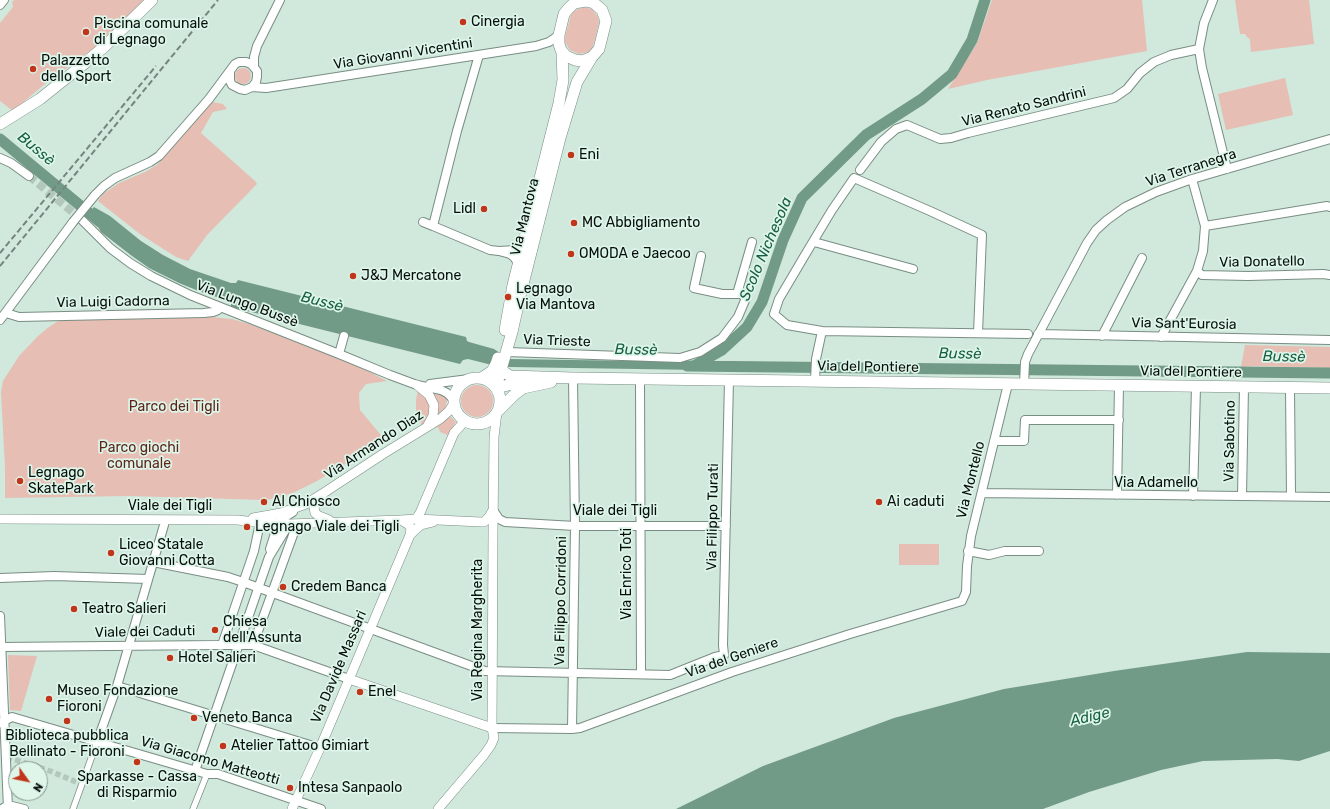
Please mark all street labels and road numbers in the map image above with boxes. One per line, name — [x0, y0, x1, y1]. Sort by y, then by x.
street label: Via Giovanni Vicentini — [332, 35, 474, 73]
street label: Via Renato Sandrini — [960, 83, 1088, 131]
street label: Via Terranegra — [1144, 145, 1238, 191]
street label: Via Mantova — [507, 176, 543, 258]
street label: Via Donatello — [1219, 253, 1305, 271]
street label: Via Lungo Bussè — [194, 277, 300, 331]
street label: Via Luigi Cadorna — [56, 293, 170, 311]
street label: Via Sant'Eurosia — [1131, 315, 1237, 333]
street label: Via Trieste — [523, 331, 591, 351]
street label: Via del Pontiere — [817, 358, 919, 376]
street label: Via del Pontiere — [1140, 363, 1242, 381]
street label: Via Sabotino — [1221, 400, 1239, 482]
street label: Via Armando Diaz — [321, 407, 427, 483]
street label: Via Montello — [953, 439, 989, 521]
street label: Via Filippo Turati — [704, 463, 722, 571]
street label: Via Adamello — [1114, 475, 1198, 491]
street label: Viale dei Tigli — [128, 498, 212, 514]
street label: Viale dei Tigli — [573, 503, 657, 519]
street label: Via Enrico Toti — [619, 528, 635, 620]
street label: Via Filippo Corridoni — [551, 536, 571, 666]
street label: Via Regina Margherita — [470, 559, 486, 701]
street label: Via Davide Massari — [308, 608, 370, 726]
street label: Viale dei Caduti — [95, 623, 195, 641]
street label: Via del Geniere — [684, 634, 780, 682]
street label: Via Giacomo Matteotti — [139, 733, 281, 789]

